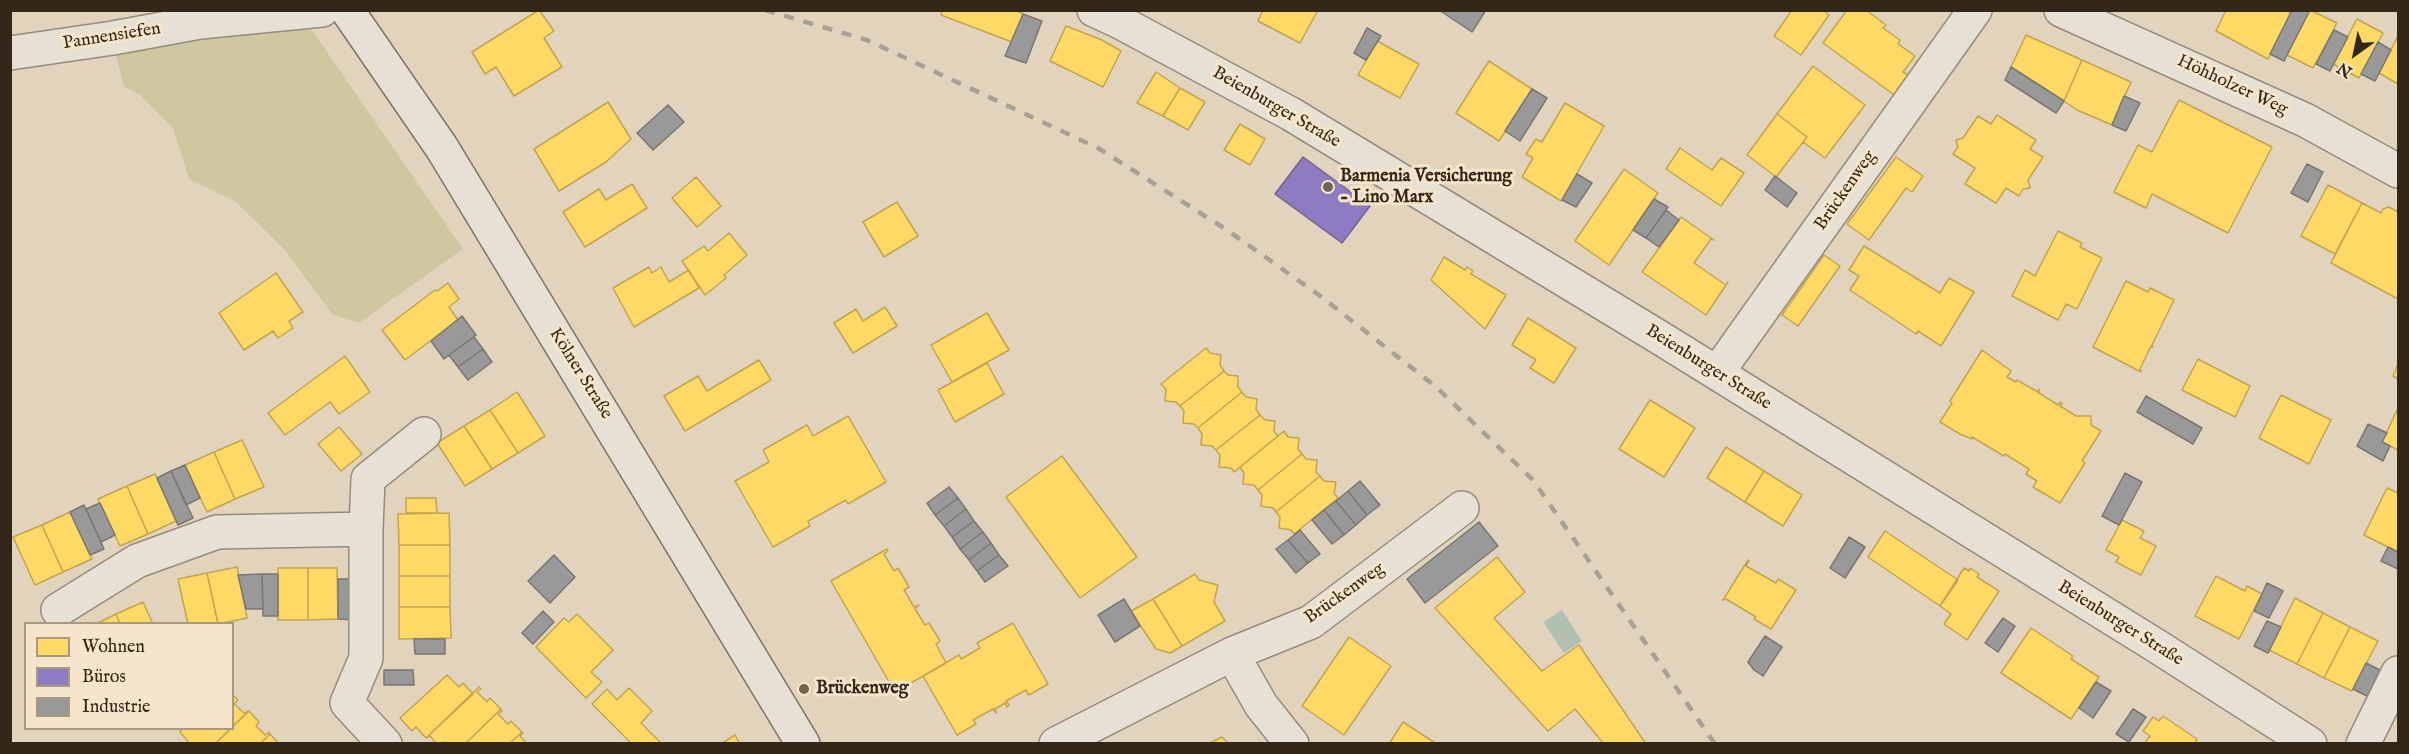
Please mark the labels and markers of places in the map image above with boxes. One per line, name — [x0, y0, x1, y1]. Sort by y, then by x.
place label: Barmenia Versicherung - Lino Marx — [1340, 166, 1512, 208]
marker: Barmenia Versicherung - Lino Marx — [1321, 180, 1335, 194]
place label: Brückenweg — [816, 678, 909, 700]
marker: Brückenweg — [797, 682, 811, 696]

